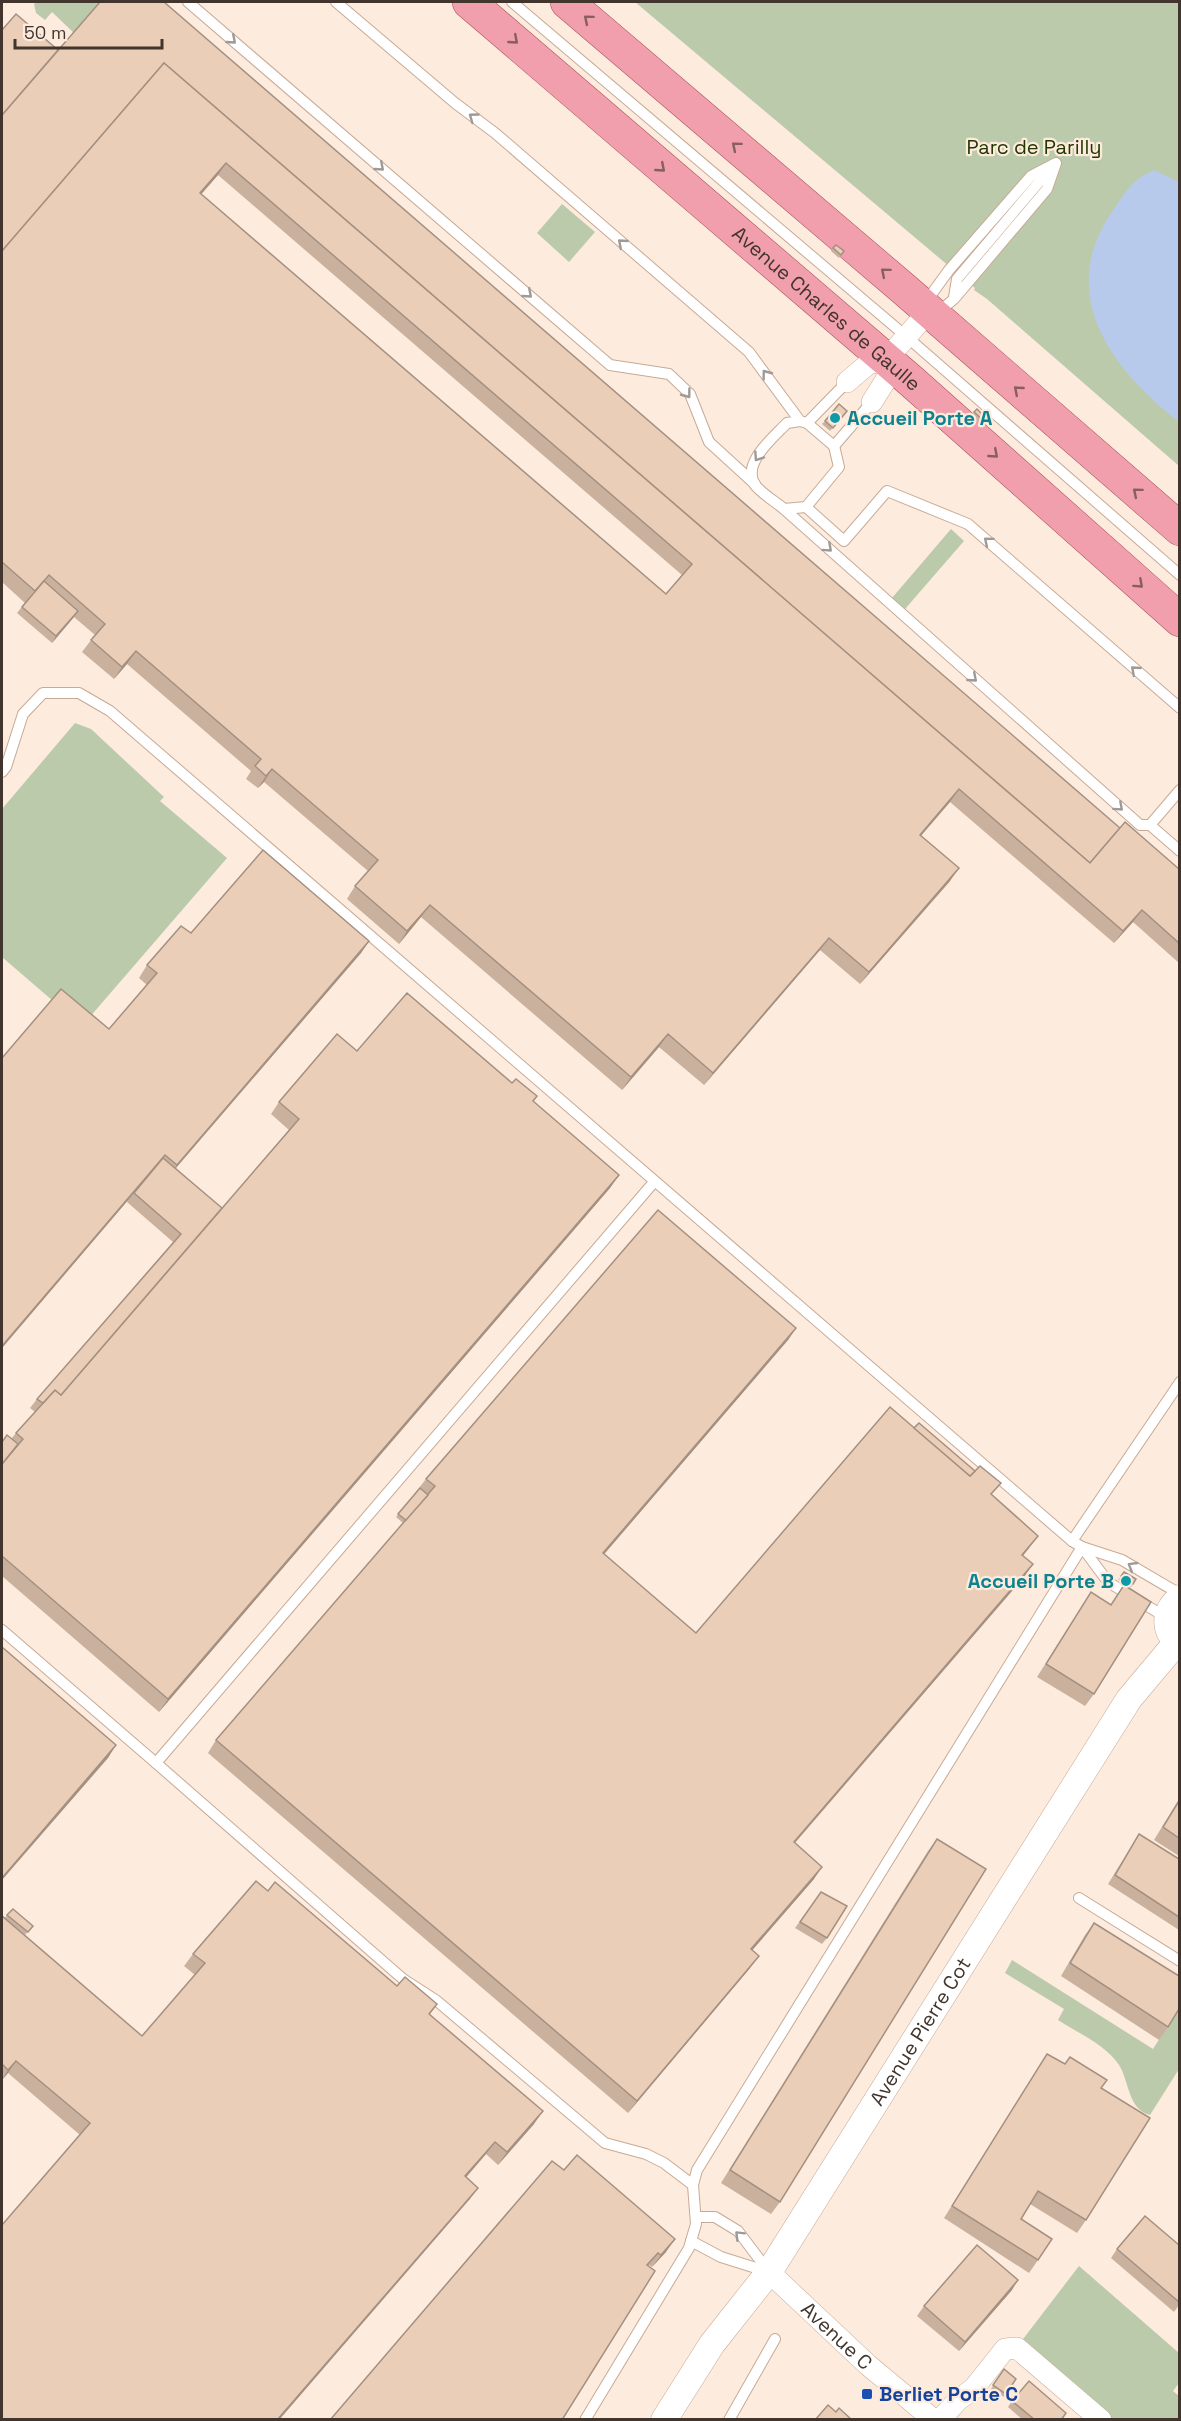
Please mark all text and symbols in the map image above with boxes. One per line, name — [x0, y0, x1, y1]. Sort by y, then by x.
scale bar — [15, 12, 162, 50]
one-way arrow — [584, 16, 595, 27]
text: 50 m — [24, 21, 66, 44]
one-way arrow — [225, 33, 236, 44]
one-way arrow — [507, 33, 518, 44]
one-way arrow — [469, 113, 480, 124]
park label: Parc de Parilly — [966, 134, 1102, 160]
one-way arrow — [732, 142, 743, 153]
one-way arrow — [373, 160, 384, 171]
one-way arrow — [654, 160, 665, 171]
street label: Avenue Charles de Gaulle — [727, 220, 926, 397]
one-way arrow — [618, 239, 629, 250]
one-way arrow — [881, 268, 892, 279]
one-way arrow — [521, 287, 532, 298]
one-way arrow — [762, 369, 773, 380]
one-way arrow — [1014, 386, 1025, 397]
one-way arrow — [680, 387, 691, 398]
place label: Accueil Porte A — [847, 405, 993, 431]
marker: Accueil Porte A — [828, 411, 842, 425]
one-way arrow — [987, 447, 998, 458]
one-way arrow — [755, 451, 766, 462]
one-way arrow — [1133, 488, 1144, 499]
one-way arrow — [984, 538, 995, 549]
one-way arrow — [821, 541, 831, 552]
one-way arrow — [1133, 577, 1143, 588]
one-way arrow — [1131, 666, 1142, 677]
one-way arrow — [966, 671, 977, 682]
one-way arrow — [1112, 800, 1123, 811]
one-way arrow — [1128, 1562, 1138, 1574]
place label: Accueil Porte B — [968, 1568, 1114, 1594]
marker: Accueil Porte B — [1119, 1574, 1133, 1588]
street label: Avenue Pierre Cot — [864, 1952, 977, 2110]
one-way arrow — [735, 2231, 745, 2242]
street label: Avenue C — [796, 2296, 878, 2376]
place label: Berliet Porte C — [879, 2381, 1018, 2407]
marker: Berliet Porte C — [860, 2387, 874, 2401]

